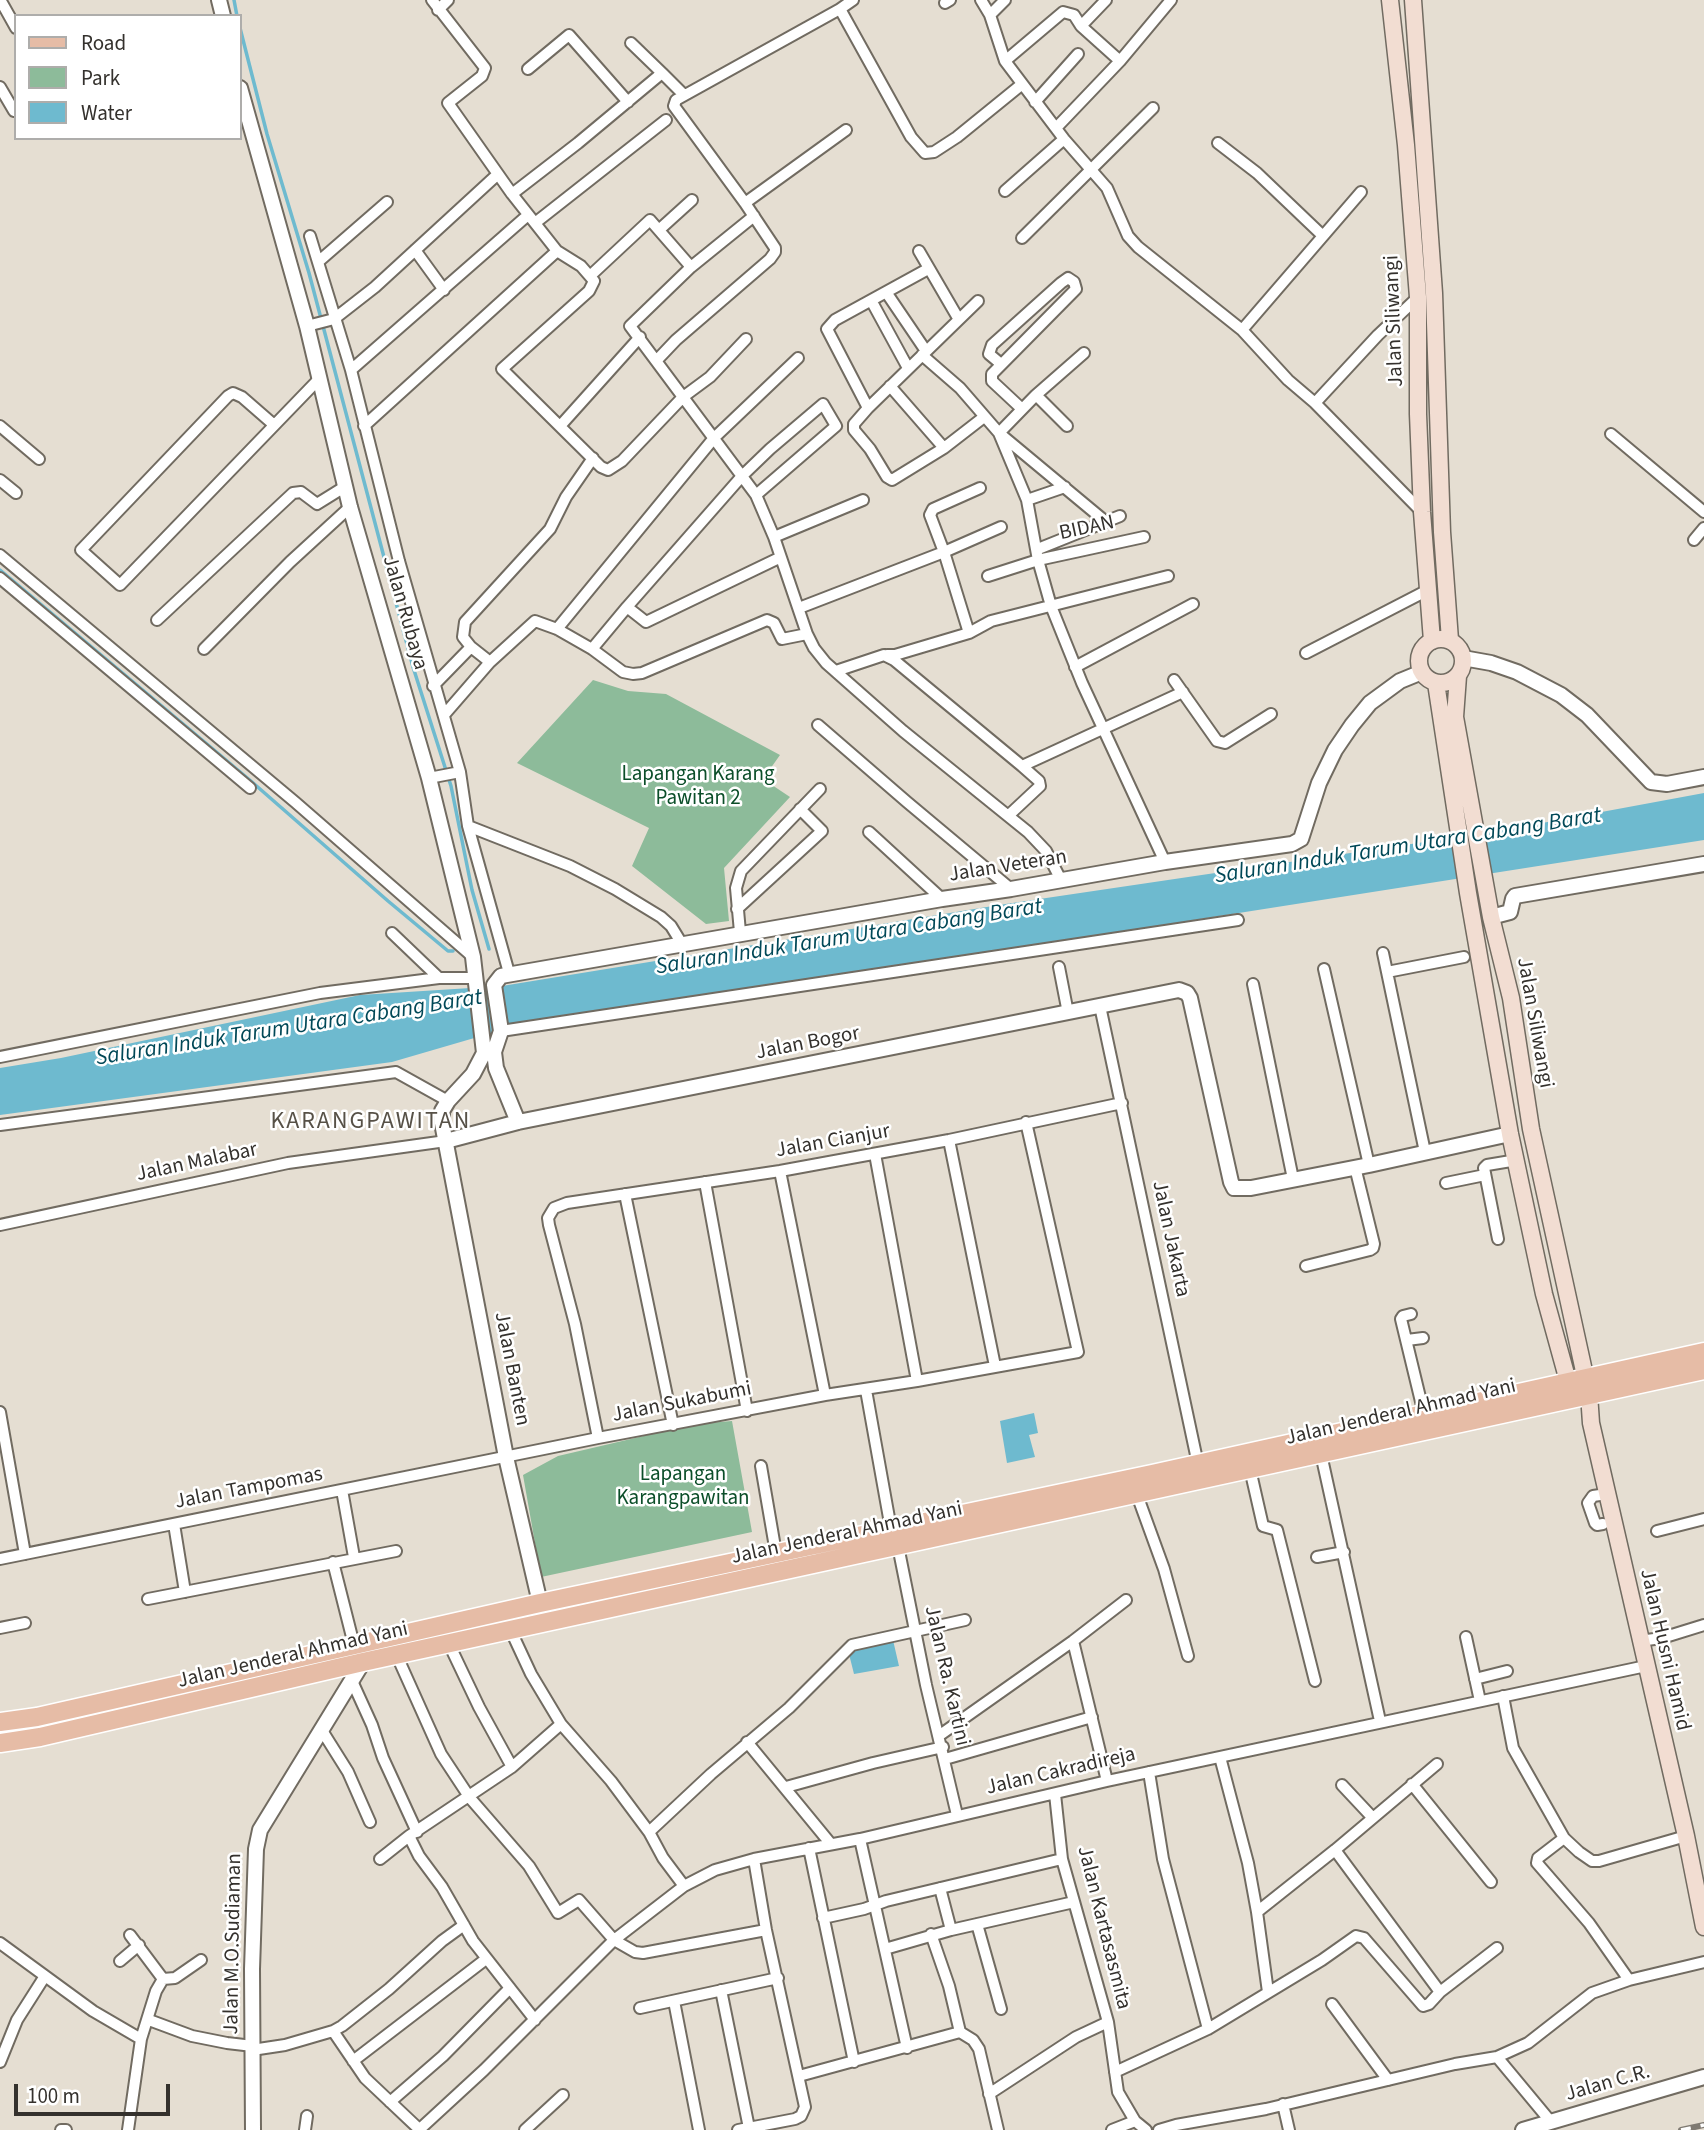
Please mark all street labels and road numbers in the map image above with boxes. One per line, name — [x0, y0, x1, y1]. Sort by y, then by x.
street label: Jalan Siliwangi — [1380, 255, 1410, 387]
street label: BIDAN — [1057, 511, 1117, 547]
street label: Jalan Rubaya — [376, 553, 432, 673]
street label: Jalan Veteran — [947, 845, 1069, 889]
street label: Jalan Siliwangi — [1510, 956, 1558, 1090]
street label: Jalan Bogor — [754, 1022, 862, 1066]
street label: Jalan Cianjur — [774, 1120, 892, 1164]
street label: Jalan Malabar — [134, 1138, 260, 1188]
street label: Jalan Jakarta — [1145, 1179, 1195, 1299]
street label: Jalan Banten — [488, 1310, 534, 1428]
street label: Jalan Jenderal Ahmad Yani — [1283, 1374, 1519, 1452]
street label: Jalan Sukabumi — [610, 1377, 754, 1429]
street label: Jalan Tampomas — [173, 1462, 325, 1516]
street label: Jalan Jenderal Ahmad Yani — [729, 1497, 965, 1571]
street label: Jalan Husni Hamid — [1633, 1567, 1695, 1733]
street label: Jalan Ra. Kartini — [918, 1603, 974, 1749]
street label: Jalan Jenderal Ahmad Yani — [175, 1617, 411, 1695]
street label: Jalan Cakradireja — [984, 1743, 1138, 1801]
street label: Jalan Kartasasmita — [1071, 1844, 1135, 2012]
street label: Jalan M.O.Sudiaman — [220, 1853, 248, 2035]
street label: Jalan C.R. — [1563, 2060, 1653, 2108]

